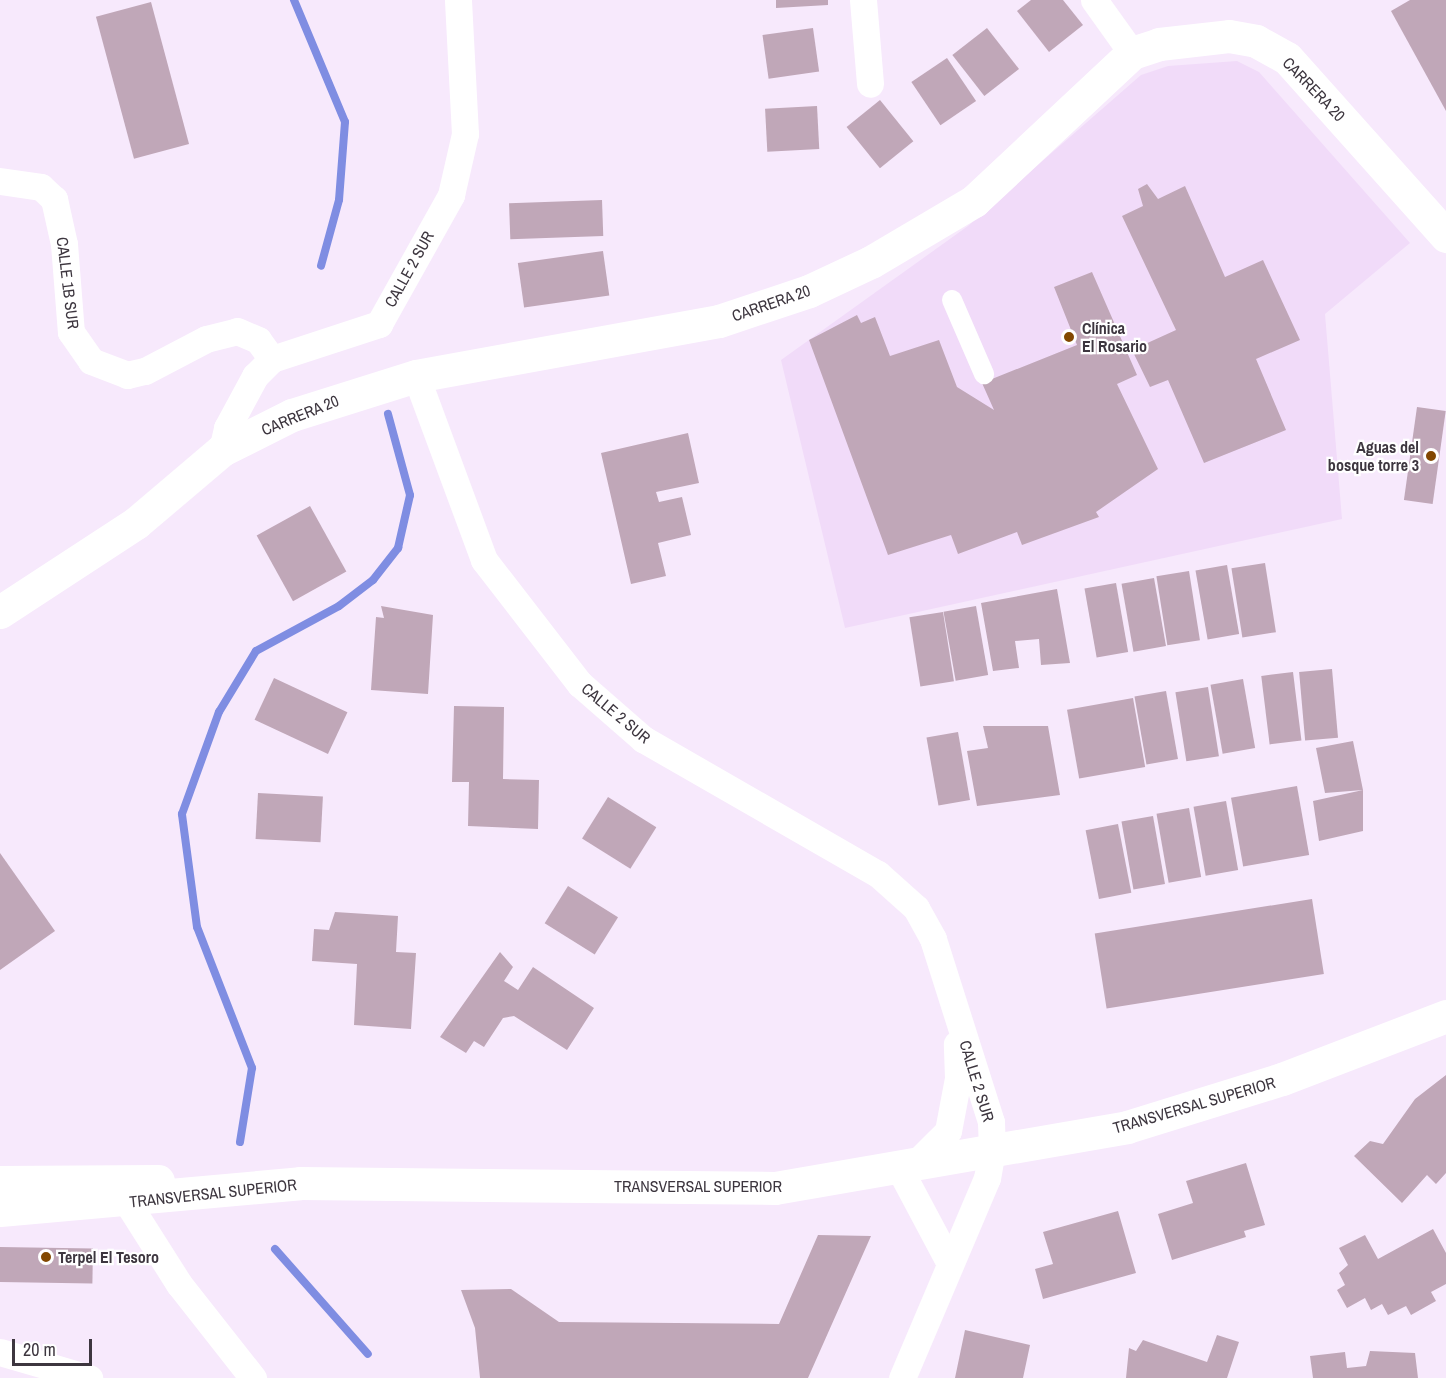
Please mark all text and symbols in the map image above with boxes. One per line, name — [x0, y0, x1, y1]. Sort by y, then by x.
street label: CARRERA 20 — [1278, 53, 1350, 125]
street label: CALLE 2 SUR — [380, 228, 438, 310]
street label: CALLE 1B SUR — [53, 236, 83, 330]
street label: CARRERA 20 — [729, 281, 813, 325]
place label: Clínica El Rosario — [1082, 318, 1147, 356]
marker: Clínica El Rosario — [1060, 328, 1078, 346]
street label: CARRERA 20 — [258, 391, 342, 439]
place label: Aguas del bosque torre 3 — [1328, 437, 1419, 475]
marker: Aguas del bosque torre 3 — [1424, 449, 1438, 463]
street label: CALLE 2 SUR — [578, 679, 654, 747]
street label: CALLE 2 SUR — [956, 1038, 998, 1124]
street label: TRANSVERSAL SUPERIOR — [1110, 1073, 1278, 1137]
street label: TRANSVERSAL SUPERIOR — [128, 1175, 298, 1211]
street label: TRANSVERSAL SUPERIOR — [614, 1176, 782, 1196]
place label: Terpel El Tesoro — [58, 1247, 159, 1267]
marker: Terpel El Tesoro — [39, 1250, 53, 1264]
scale bar — [15, 1327, 94, 1365]
text: 20 m — [23, 1337, 56, 1362]

